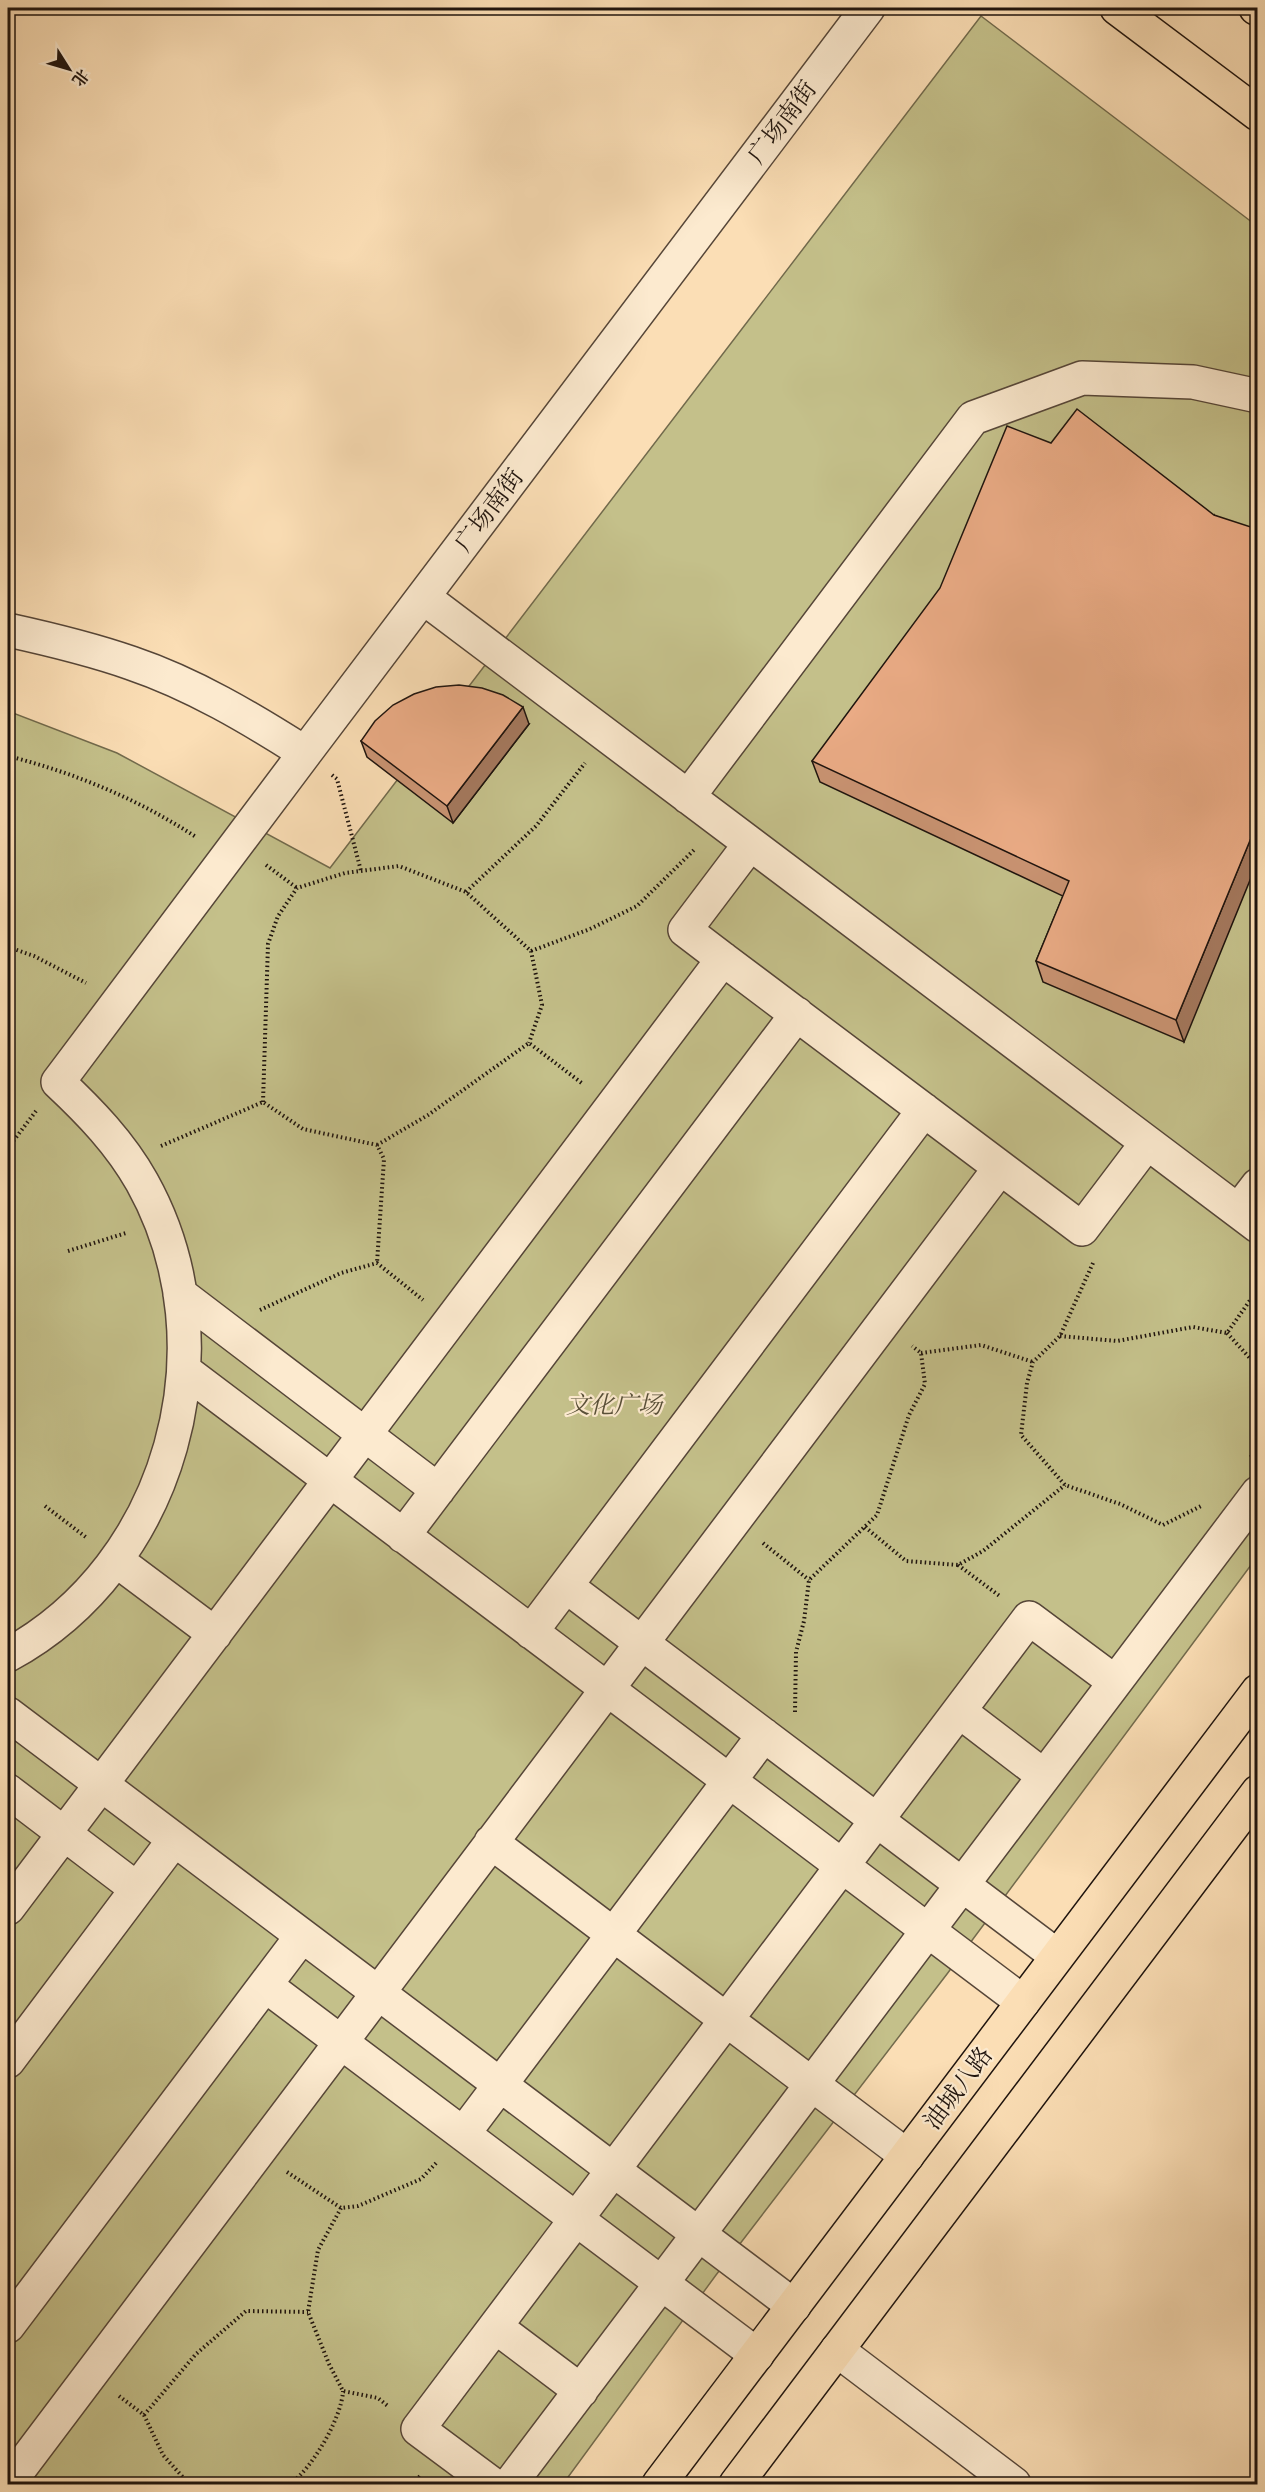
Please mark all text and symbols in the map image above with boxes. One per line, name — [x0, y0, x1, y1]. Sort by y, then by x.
north arrow — [39, 39, 99, 99]
text: 北 — [67, 65, 93, 90]
street label: 广场南街 — [742, 75, 824, 170]
street label: 广场南街 — [449, 463, 531, 558]
park label: 文化广场 — [566, 1391, 664, 1421]
street label: 油城八路 — [918, 2041, 1000, 2136]

